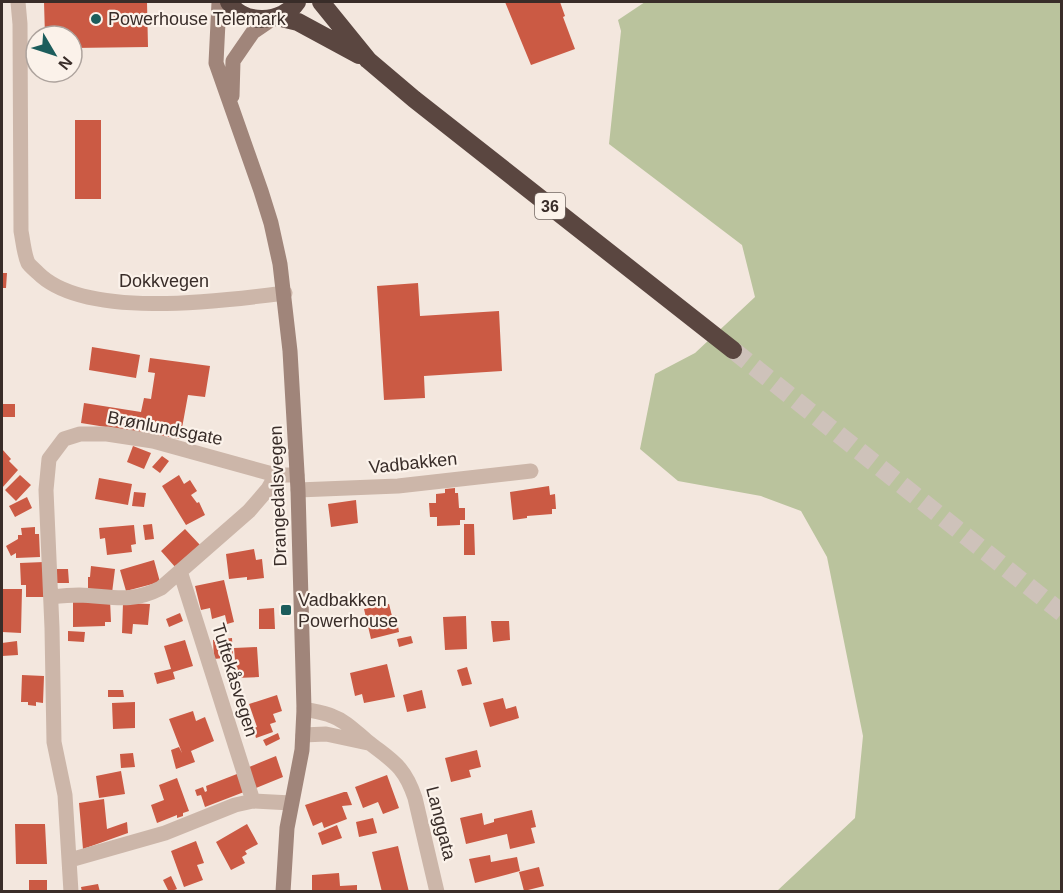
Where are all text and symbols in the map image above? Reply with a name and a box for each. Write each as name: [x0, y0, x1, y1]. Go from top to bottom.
place label: Powerhouse Telemark: [108, 9, 287, 29]
marker: Powerhouse Telemark: [89, 12, 103, 26]
north arrow: [24, 24, 84, 84]
text: N: [55, 53, 76, 73]
road number: 36: [535, 193, 565, 219]
street label: Dokkvegen: [119, 271, 209, 291]
street label: Brønlundsgate: [106, 407, 224, 449]
street label: Drangedalsvegen: [266, 425, 290, 567]
street label: Vadbakken: [368, 448, 458, 478]
place label: Vadbakken Powerhouse: [298, 590, 398, 631]
marker: Vadbakken Powerhouse: [279, 603, 293, 617]
street label: Tuftekåsvegen: [208, 621, 262, 739]
street label: Langgata: [422, 784, 460, 863]

